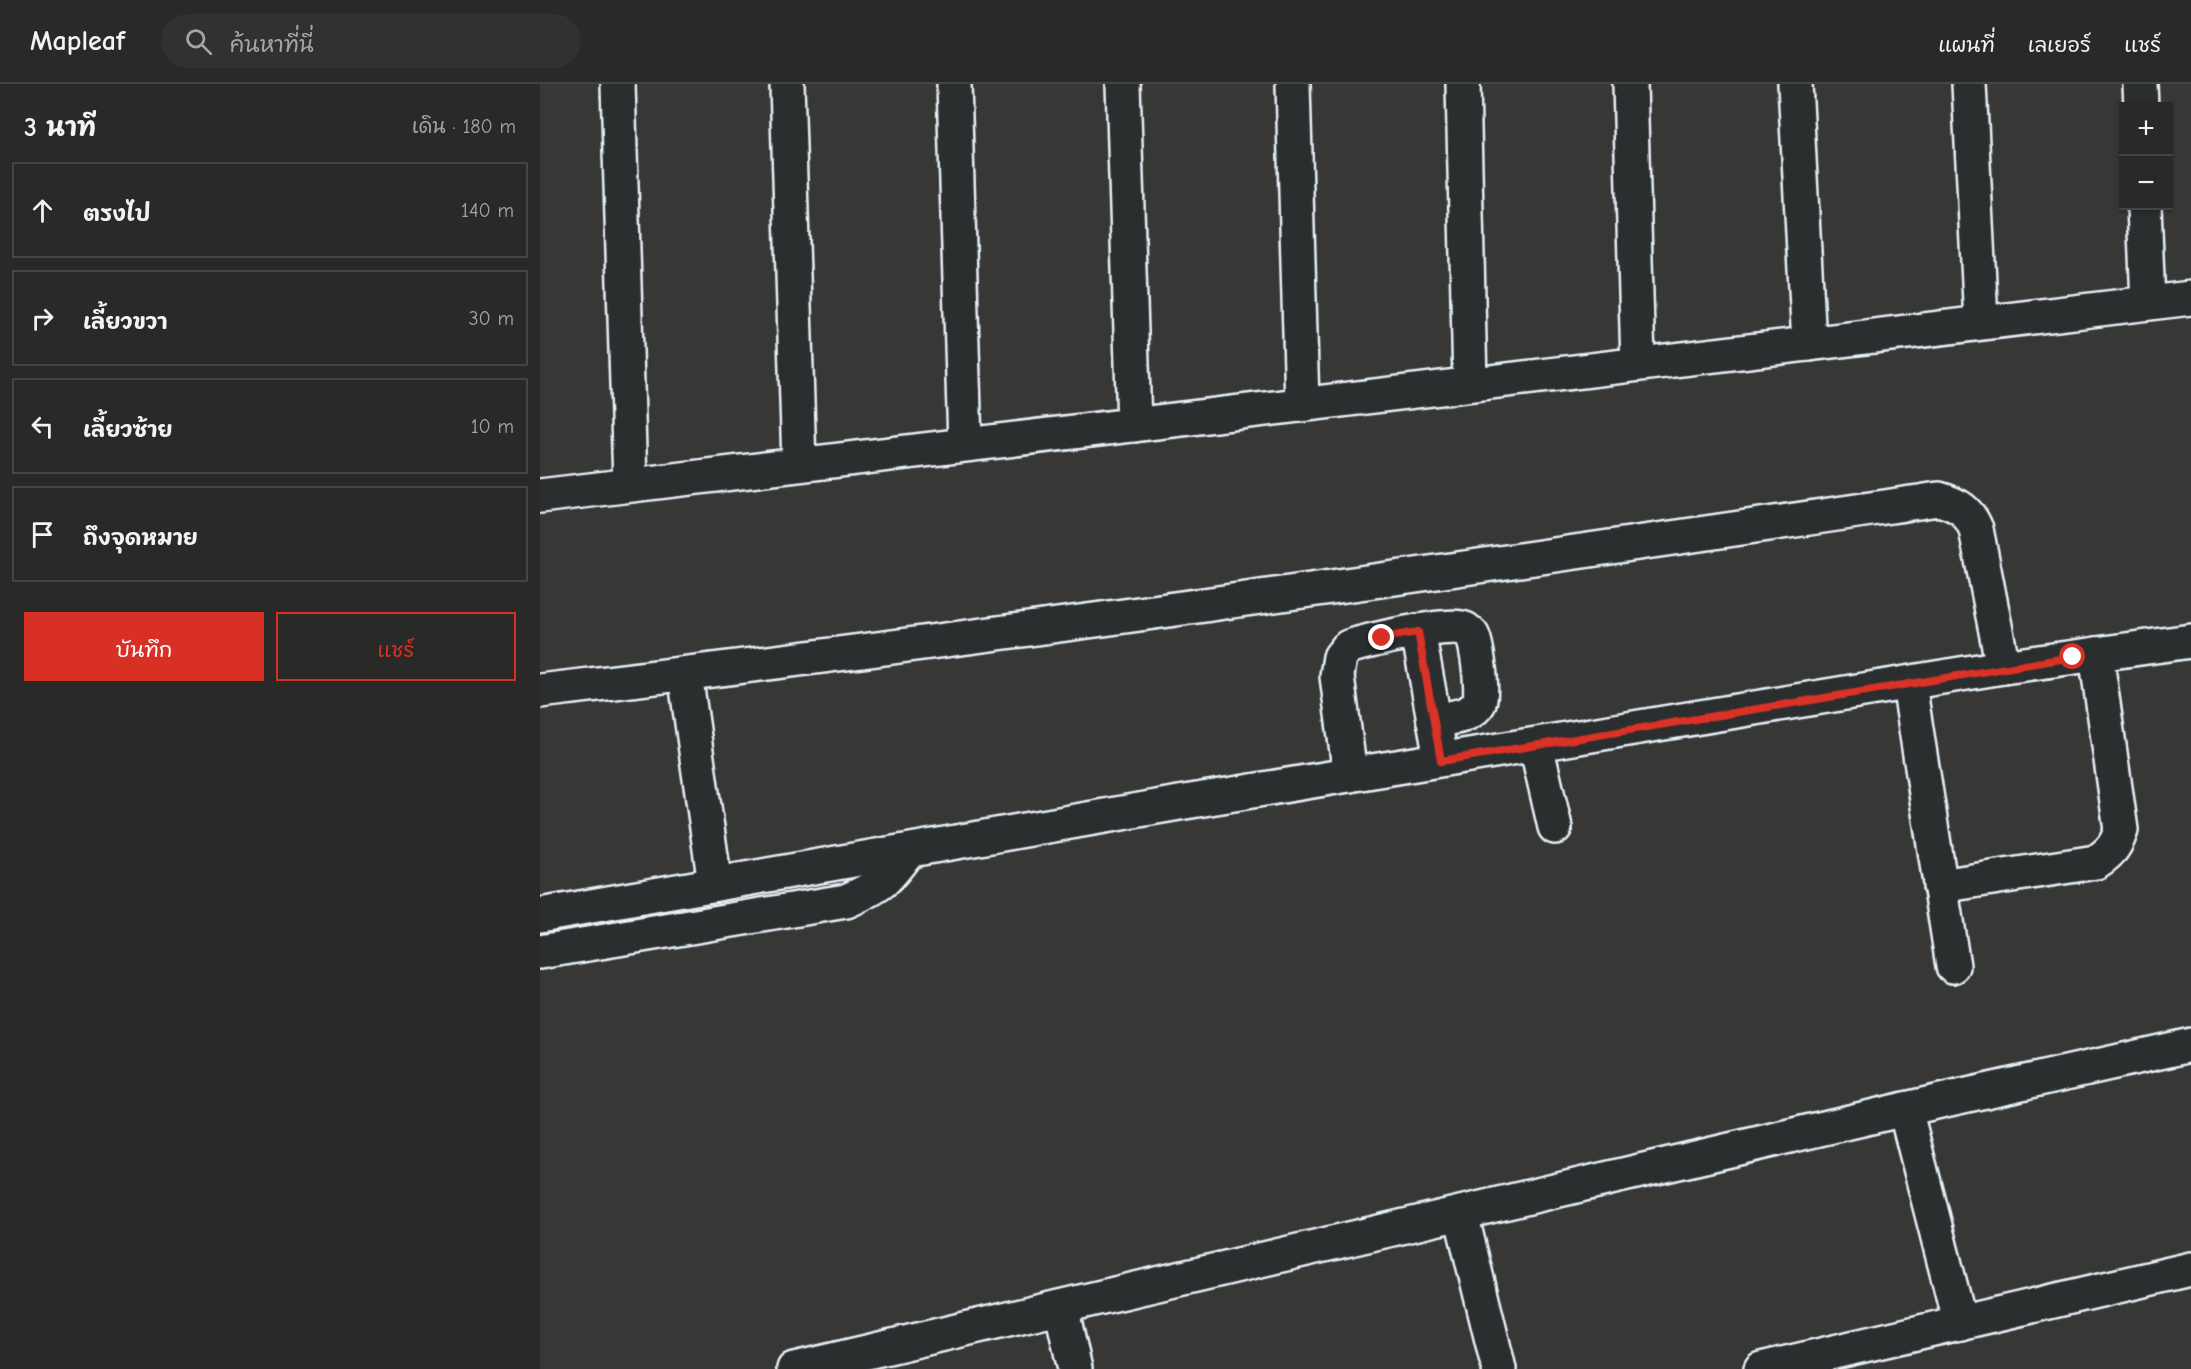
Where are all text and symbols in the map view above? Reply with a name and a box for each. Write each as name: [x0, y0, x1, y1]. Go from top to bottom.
search box: [161, 14, 581, 68]
text: Mapleaf: [30, 25, 125, 57]
icon: search: [182, 25, 215, 58]
text: ค้นหาที่นี่: [230, 32, 314, 58]
text: แผนที่: [1938, 33, 1995, 57]
text: เลเยอร์: [2028, 33, 2091, 57]
text: แชร์: [2124, 33, 2161, 57]
map controls: [2119, 102, 2173, 210]
button: +: [2119, 102, 2173, 156]
text: 3 นาที: [24, 113, 96, 143]
text: เดิน · 180 m: [412, 115, 516, 138]
button: −: [2119, 156, 2173, 210]
icon: ahead: [26, 194, 59, 227]
text: 140 m: [461, 199, 514, 222]
text: ตรงไป: [83, 201, 151, 227]
icon: right: [26, 302, 59, 335]
text: 30 m: [468, 307, 514, 330]
text: เลี้ยวขวา: [83, 309, 167, 335]
icon: left: [26, 410, 59, 443]
text: 10 m: [471, 415, 514, 438]
text: เลี้ยวซ้าย: [83, 417, 173, 443]
icon: arrive: [26, 518, 59, 551]
text: ถึงจุดหมาย: [83, 525, 198, 551]
button: บันทึก: [24, 612, 264, 681]
button: แชร์: [276, 612, 516, 681]
route end: [1368, 624, 1394, 650]
route start: [2059, 643, 2085, 669]

